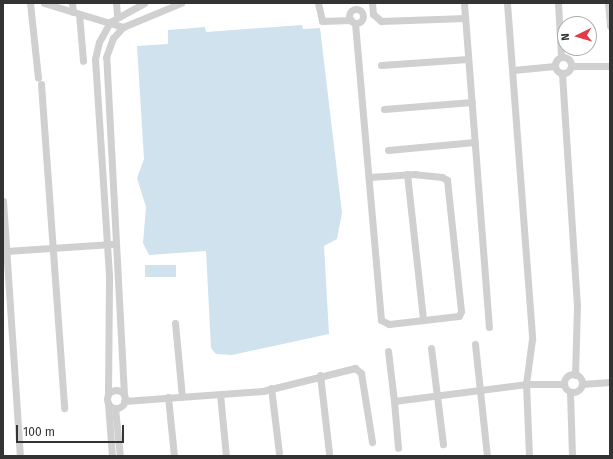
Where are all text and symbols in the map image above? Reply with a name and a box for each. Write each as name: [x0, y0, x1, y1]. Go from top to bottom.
north arrow: [557, 16, 597, 56]
text: N: [559, 33, 572, 41]
scale bar: [18, 417, 126, 443]
text: 100 m: [23, 425, 55, 439]

